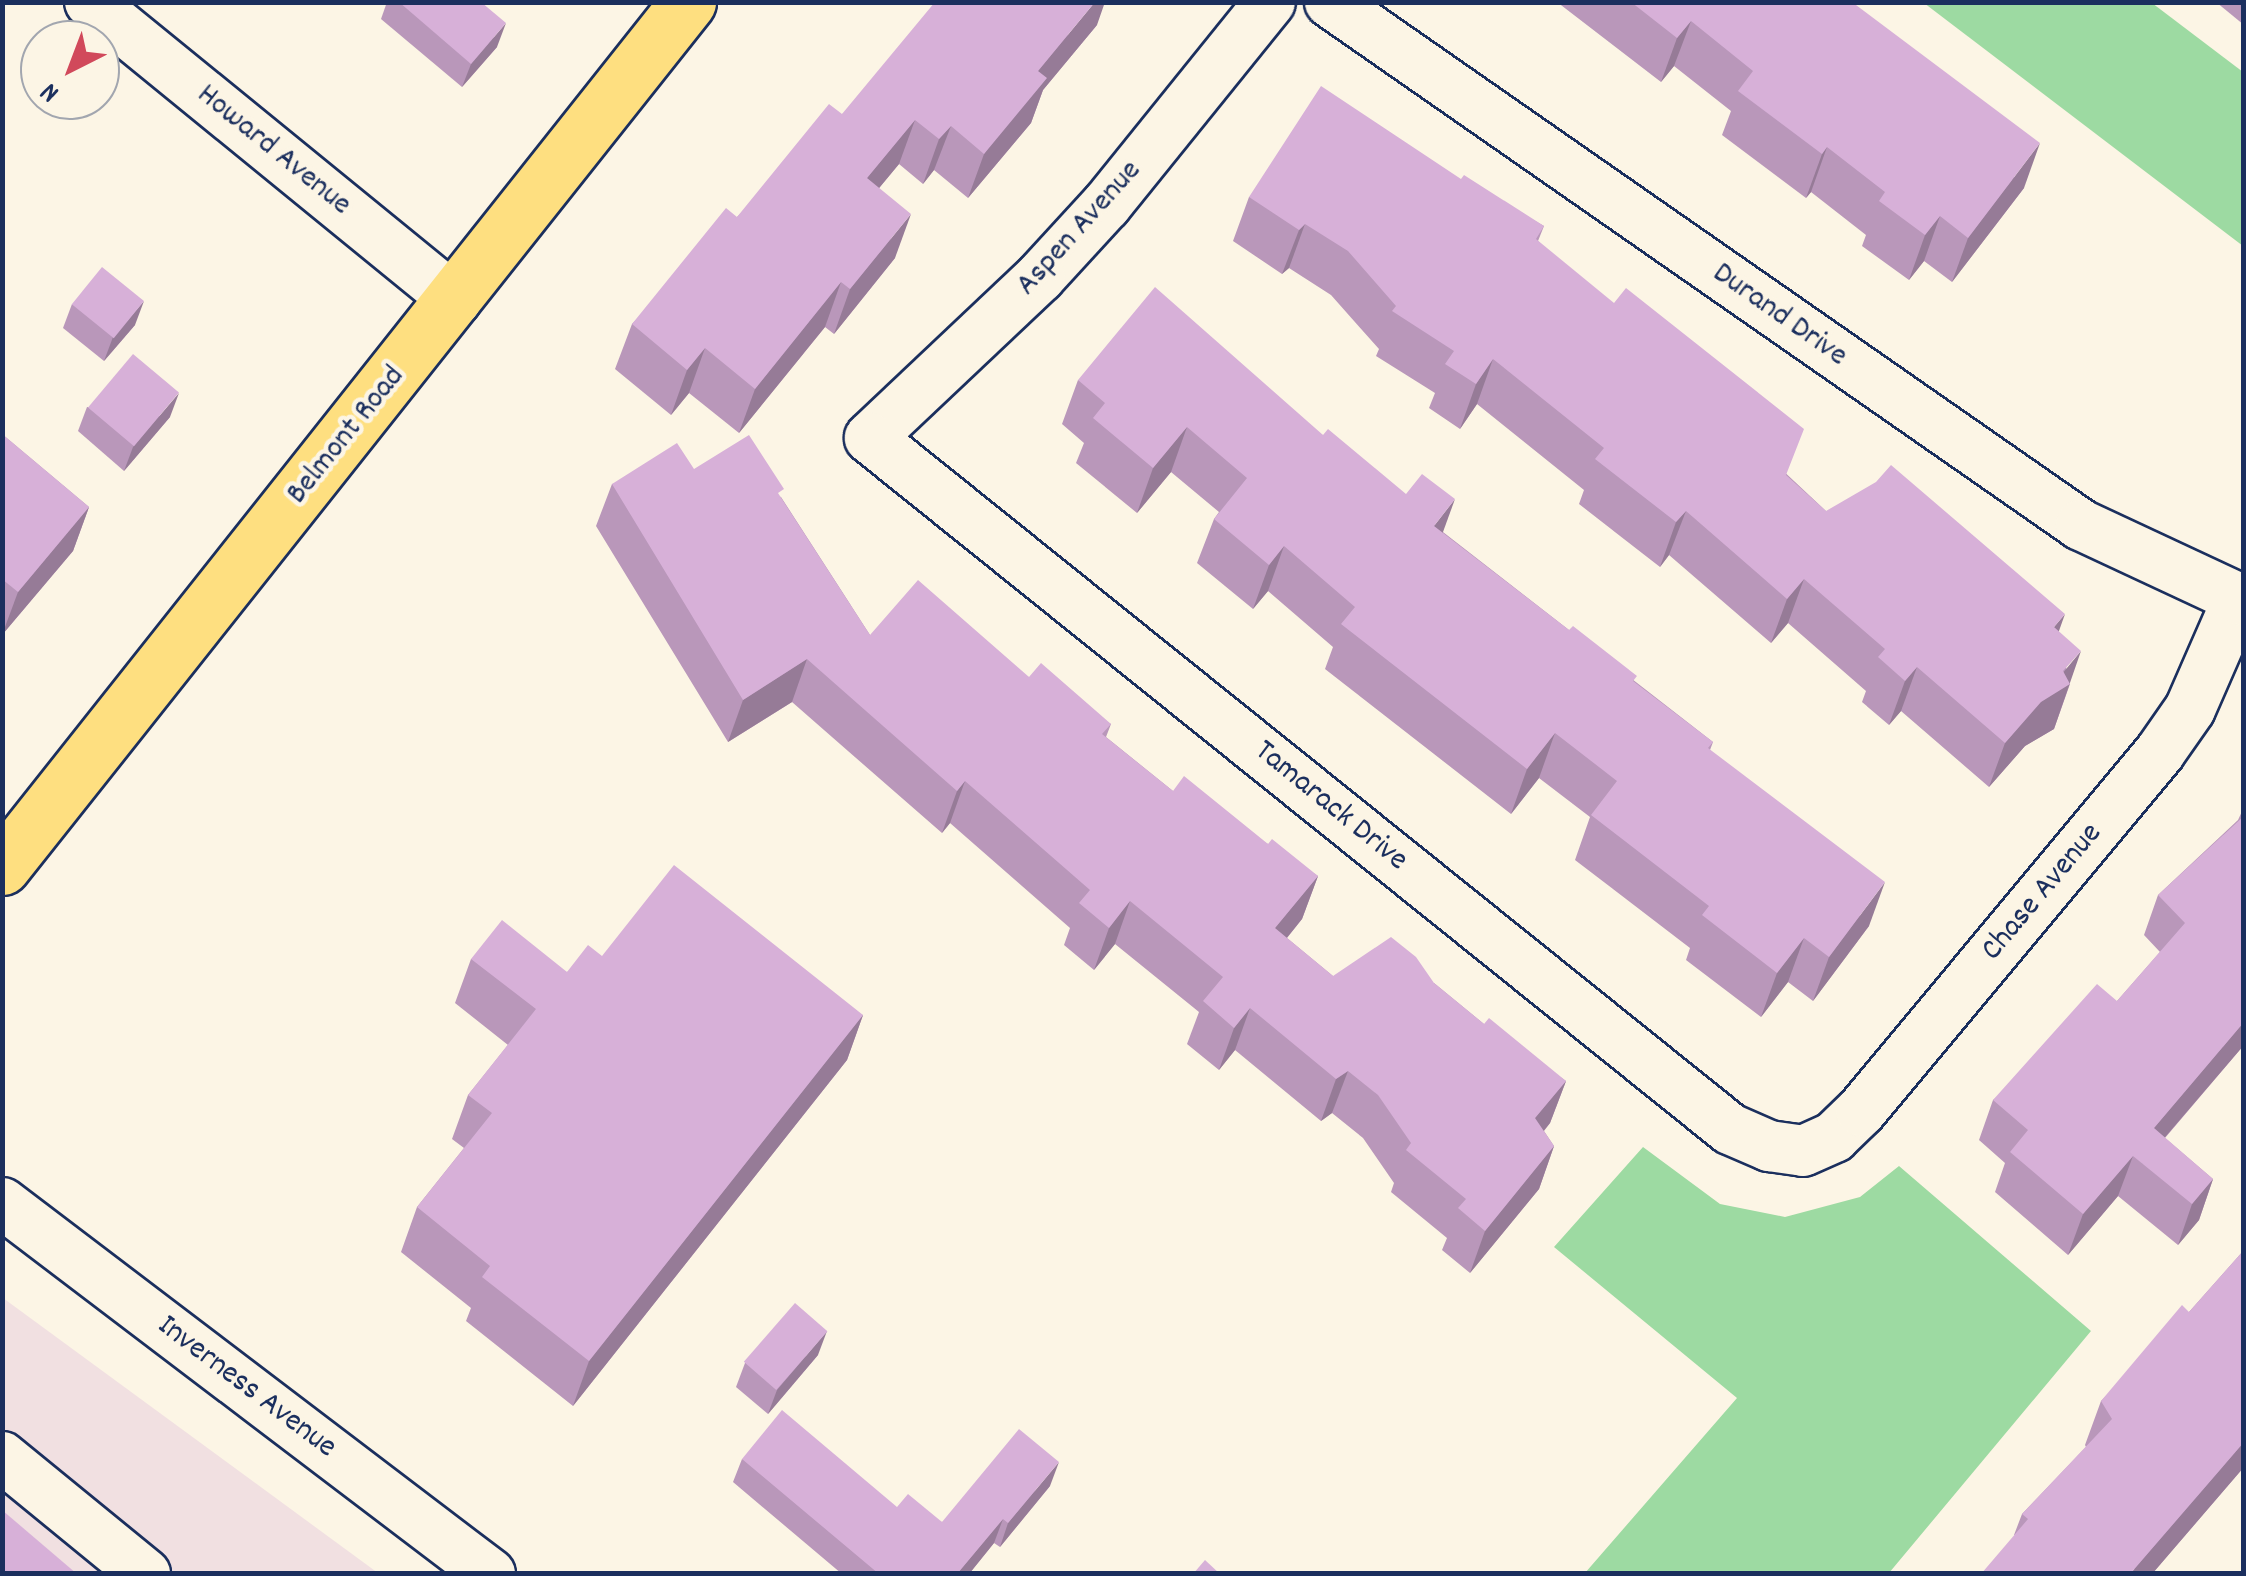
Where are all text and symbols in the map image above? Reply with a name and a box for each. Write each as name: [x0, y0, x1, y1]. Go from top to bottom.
north arrow: [20, 20, 120, 120]
text: N: [33, 71, 70, 110]
street label: Howard Avenue: [188, 77, 358, 225]
street label: Aspen Avenue: [1009, 153, 1151, 305]
street label: Durand Drive: [1704, 256, 1854, 376]
street label: Belmont Road: [280, 359, 414, 513]
street label: Tamarack Drive: [1245, 733, 1415, 881]
street label: Chase Avenue: [1974, 816, 2112, 970]
street label: Inverness Avenue: [149, 1308, 343, 1468]

